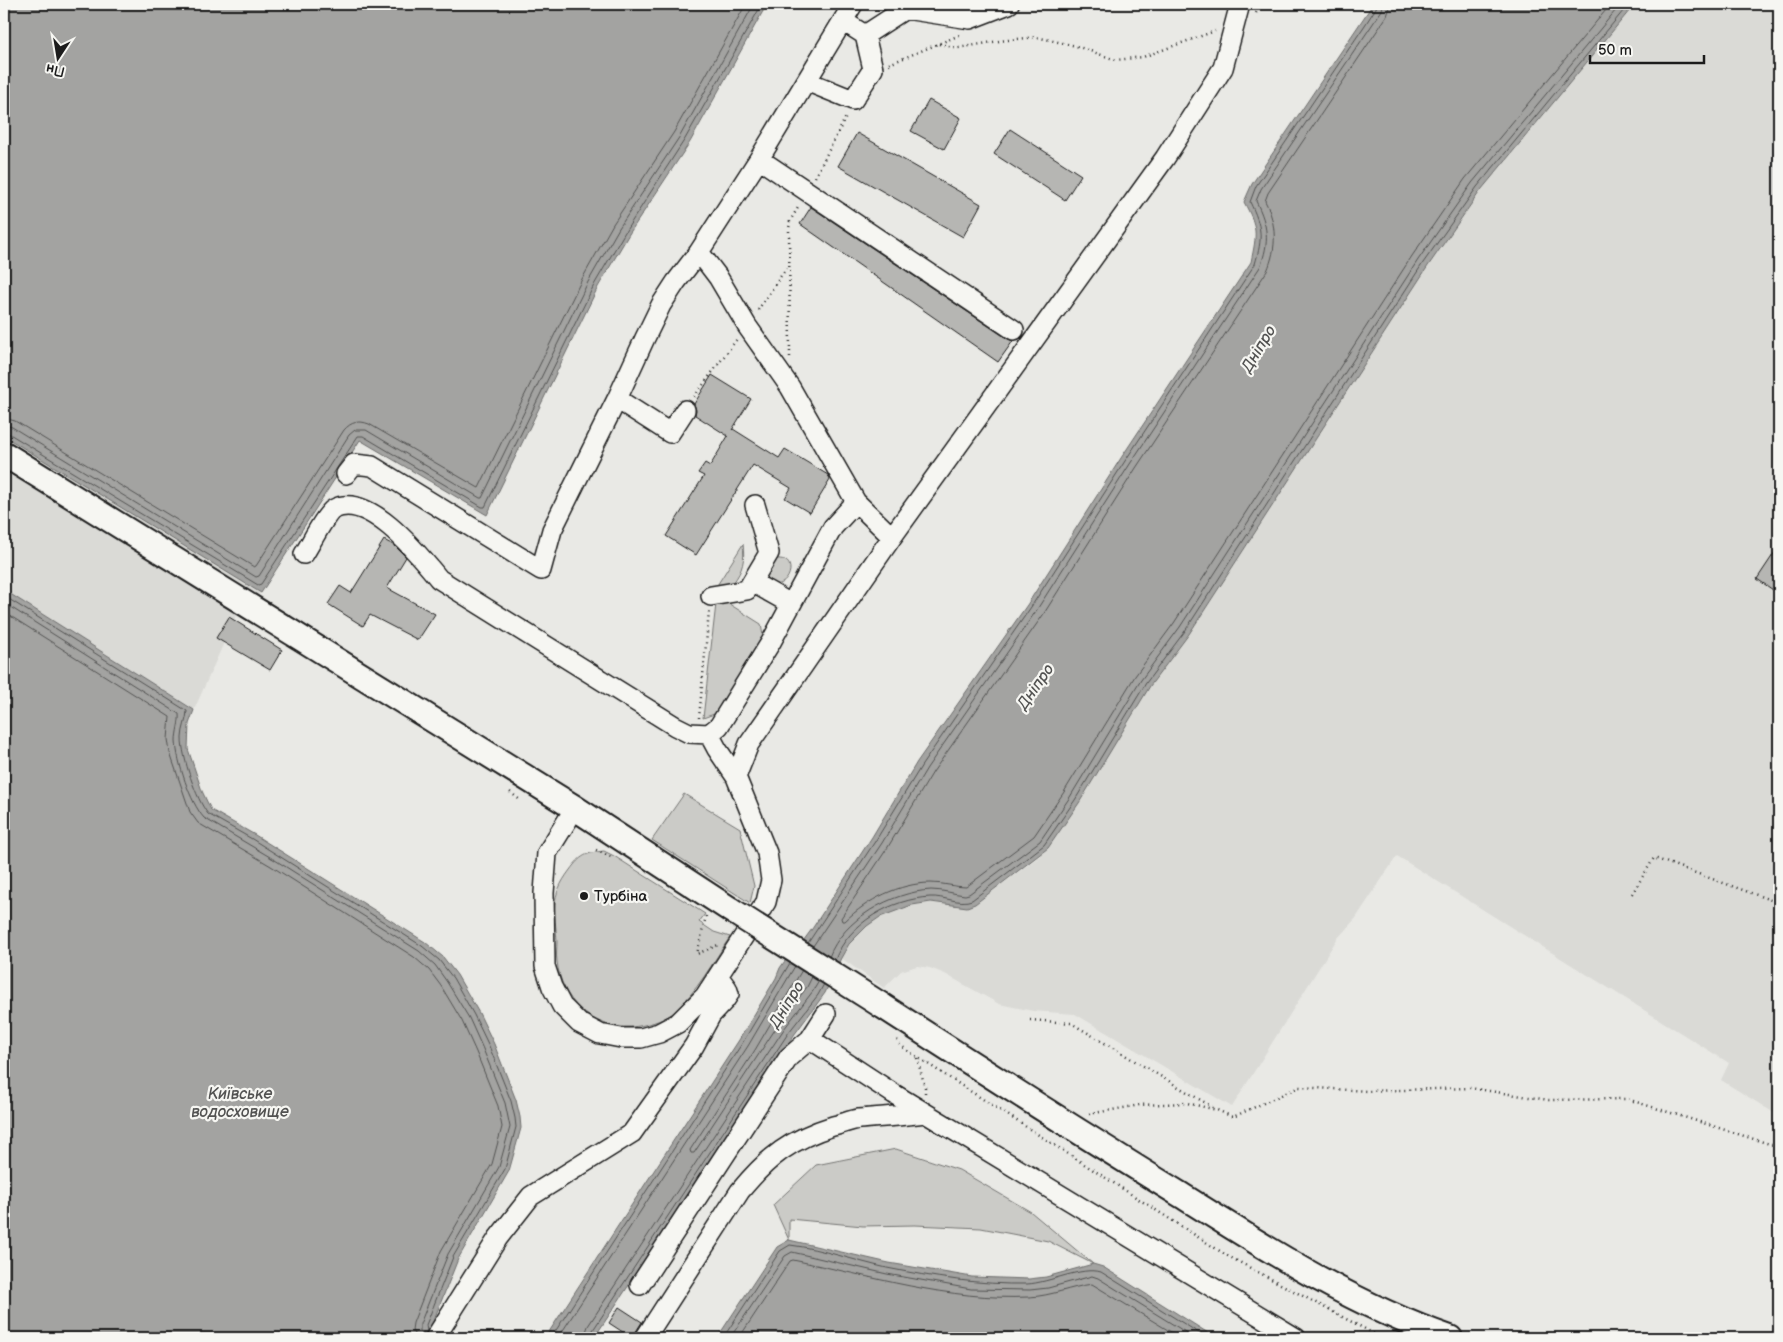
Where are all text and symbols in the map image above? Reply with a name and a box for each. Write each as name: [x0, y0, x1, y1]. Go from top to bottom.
north arrow: [32, 32, 82, 82]
scale bar: [1590, 32, 1704, 64]
text: 50 m: [1598, 41, 1632, 60]
text: Пн: [45, 60, 66, 80]
water label: Дніпро: [1237, 322, 1281, 377]
water label: Дніпро: [1013, 660, 1059, 714]
place label: Турбіна: [594, 887, 647, 906]
marker: Турбіна: [578, 890, 590, 902]
water label: Дніпро: [765, 978, 809, 1032]
water label: Київське водосховище: [191, 1085, 289, 1122]

